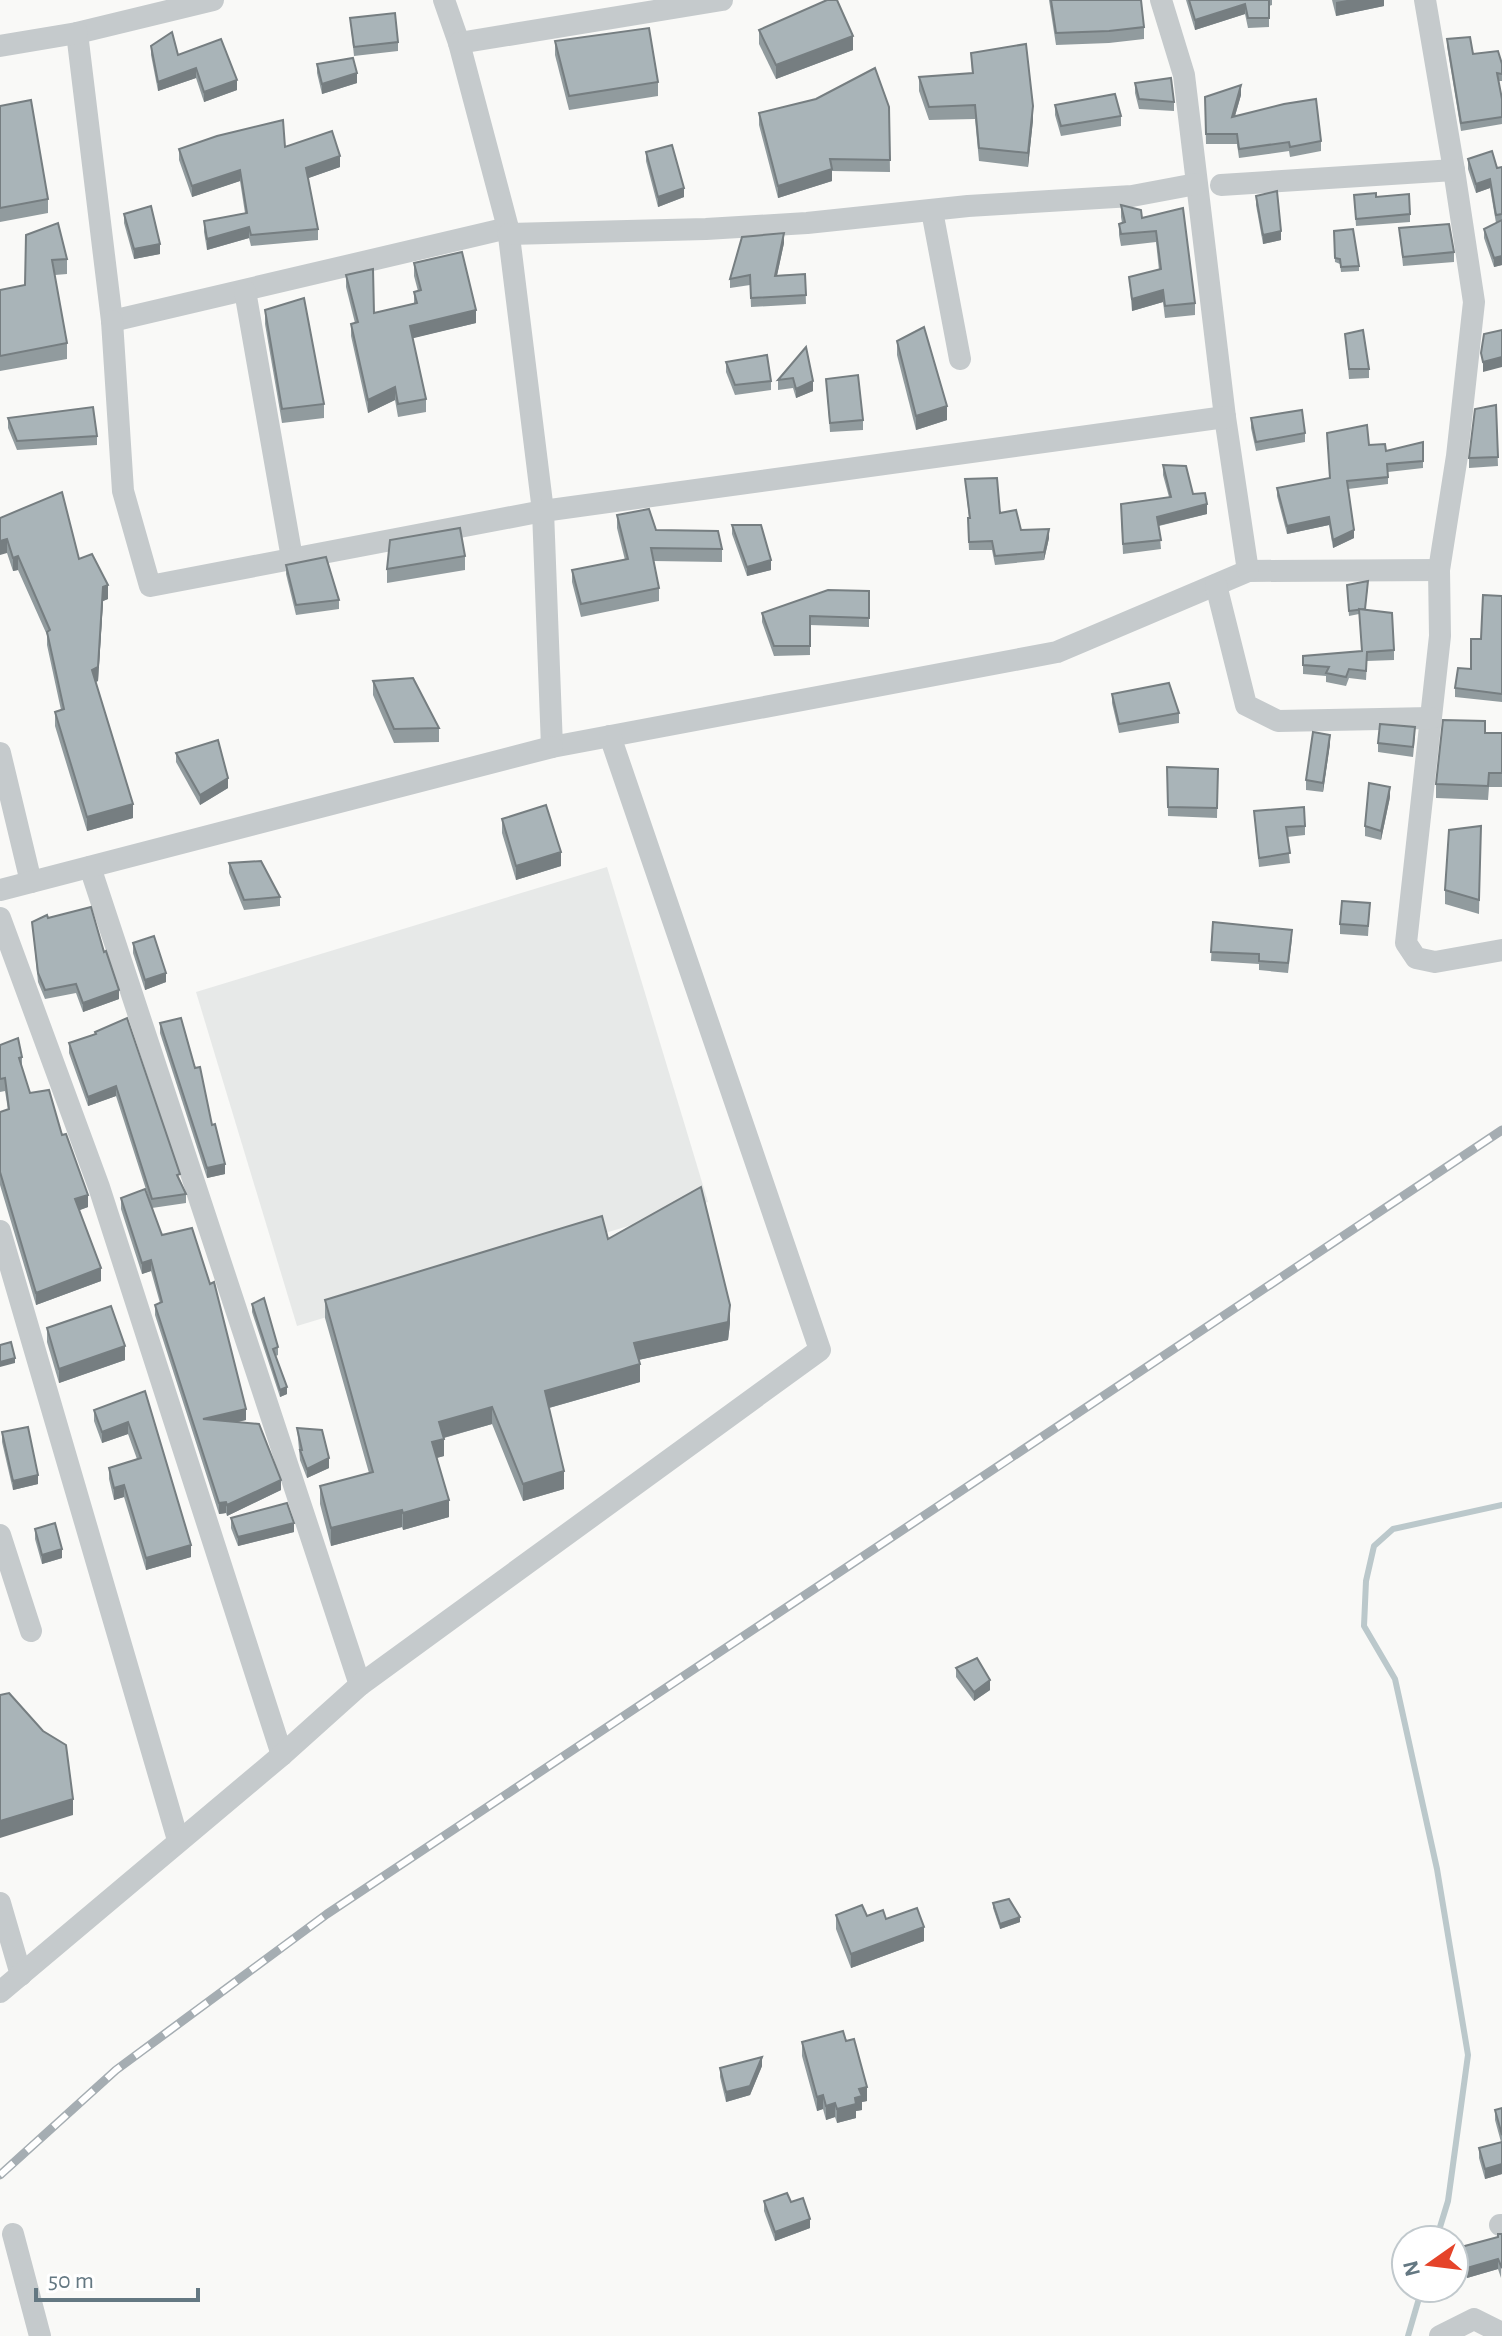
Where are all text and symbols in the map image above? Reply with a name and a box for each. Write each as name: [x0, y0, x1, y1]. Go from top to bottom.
north arrow: [1390, 2224, 1470, 2304]
scale bar: [36, 2252, 198, 2302]
text: N: [1399, 2259, 1424, 2279]
text: 50 m: [48, 2269, 94, 2293]

